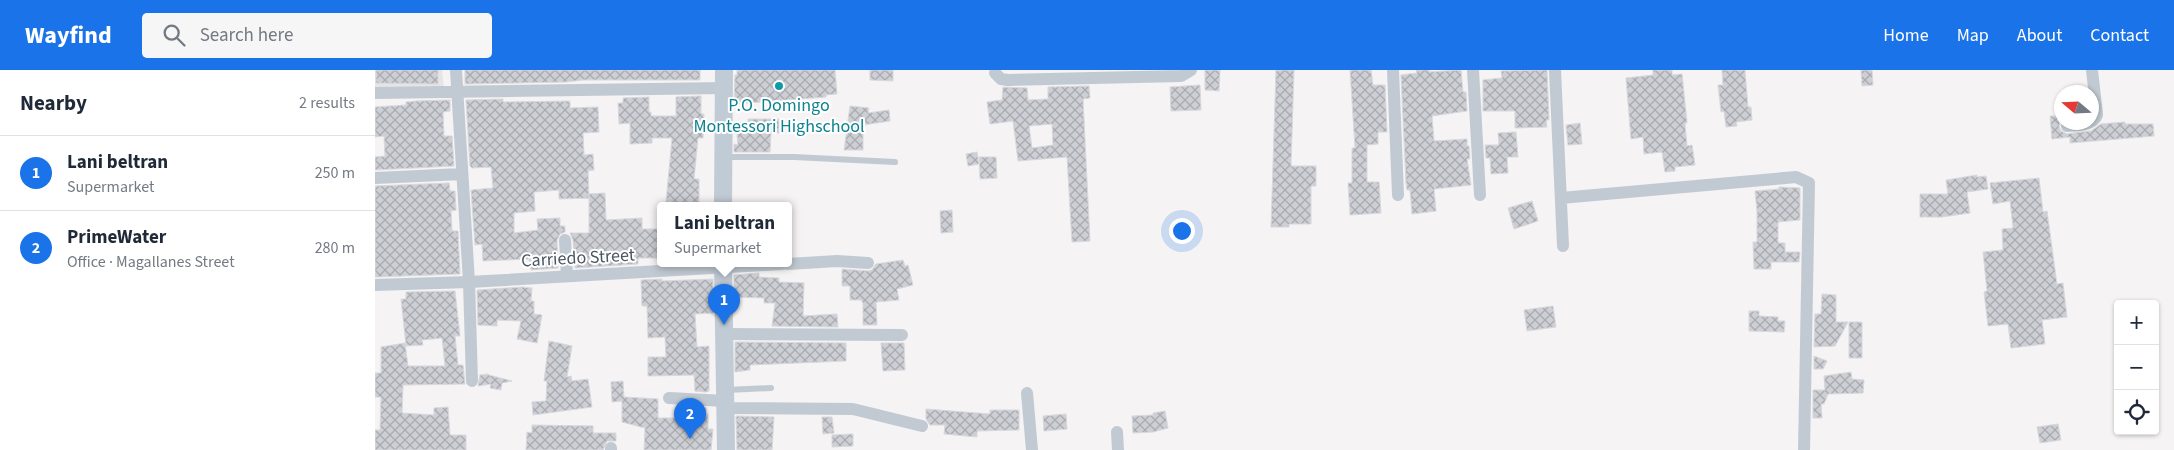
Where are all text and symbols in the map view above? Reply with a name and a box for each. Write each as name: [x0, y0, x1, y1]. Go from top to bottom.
search box: [142, 13, 492, 58]
text: Wayfind: [25, 18, 112, 53]
icon: search: [160, 21, 188, 49]
text: Search here: [200, 22, 293, 49]
text: Home: [1883, 23, 1929, 48]
text: Map: [1957, 23, 1989, 48]
text: About: [2017, 23, 2062, 48]
text: Contact: [2090, 23, 2149, 48]
marker: P.O. Domingo Montessori Highschool: [773, 80, 785, 92]
north arrow: [2054, 85, 2099, 130]
text: Nearby: [20, 88, 87, 118]
text: 2 results: [299, 92, 355, 114]
place label: P.O. Domingo Montessori Highschool: [693, 93, 865, 139]
text: Lani beltran: [67, 149, 168, 176]
text: 1: [32, 162, 40, 184]
text: 250 m: [315, 162, 355, 184]
text: Supermarket: [67, 176, 154, 198]
popup: [657, 202, 792, 267]
text: Lani beltran: [674, 210, 775, 237]
your location: [1169, 218, 1195, 244]
text: PrimeWater: [67, 224, 166, 251]
text: 2: [32, 237, 40, 259]
text: 280 m: [315, 237, 355, 259]
text: Supermarket: [674, 237, 761, 259]
street label: Carriedo Street: [521, 243, 635, 273]
text: Office · Magallanes Street: [67, 251, 235, 273]
pin: 1: [708, 284, 740, 325]
map controls: [2114, 300, 2159, 435]
button: +: [2114, 300, 2159, 345]
button: −: [2114, 345, 2159, 390]
button: locate: [2114, 390, 2159, 435]
pin: 2: [674, 398, 706, 439]

